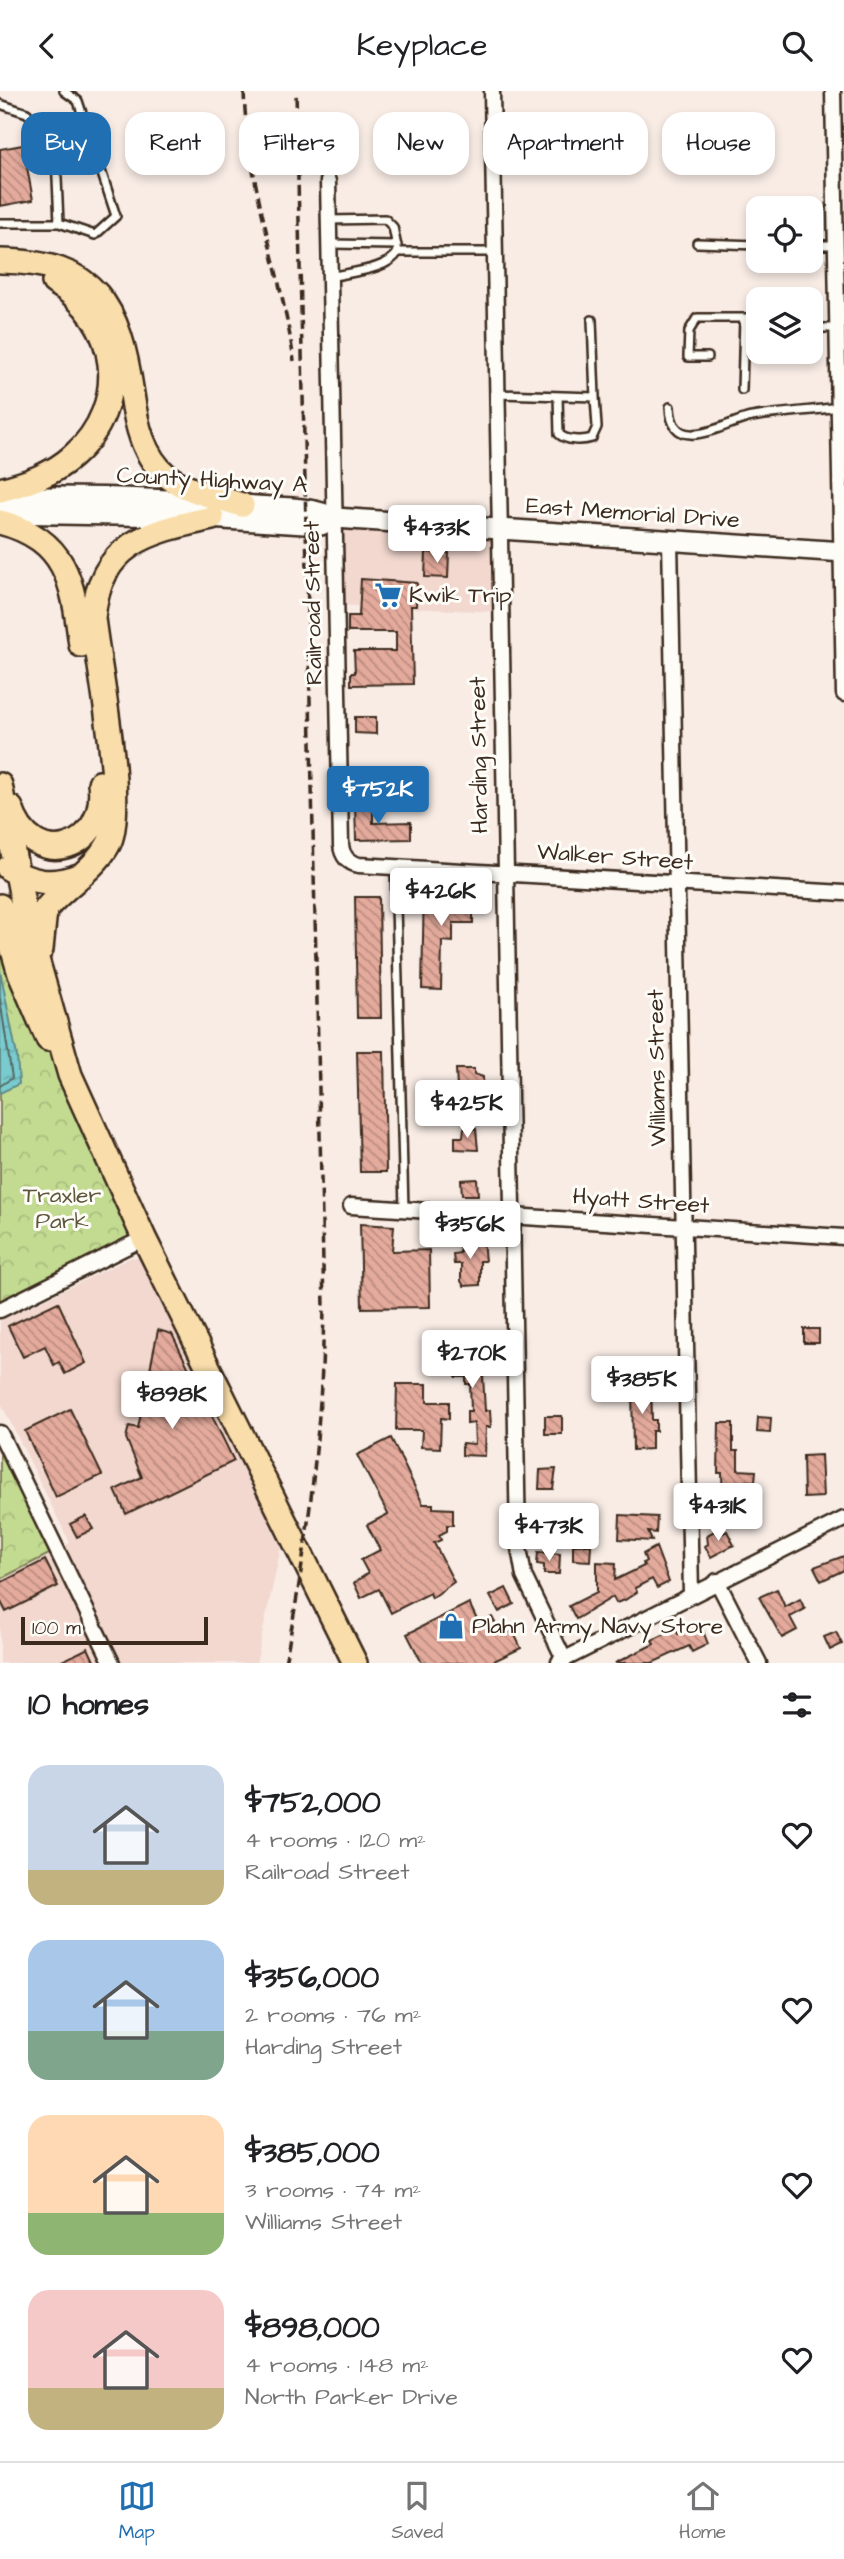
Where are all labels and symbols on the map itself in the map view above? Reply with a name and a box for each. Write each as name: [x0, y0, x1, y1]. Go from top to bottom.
street label: County Highway A: [116, 459, 308, 502]
street label: East Memorial Drive: [525, 490, 741, 536]
pin: $433K: [388, 505, 486, 565]
street label: Railroad Street: [296, 520, 330, 686]
place label: Kwik Trip: [409, 579, 512, 611]
supermarket icon: Kwik Trip: [373, 580, 403, 610]
street label: Harding Street: [462, 675, 497, 834]
pin: $752K: [329, 767, 427, 826]
street label: Walker Street: [536, 836, 695, 878]
pin: $426K: [392, 869, 490, 928]
street label: Williams Street: [640, 988, 674, 1147]
pin: $425K: [418, 1081, 516, 1140]
park label: Traxler Park: [23, 1179, 101, 1237]
street label: Hyatt Street: [571, 1180, 711, 1223]
pin: $356K: [421, 1201, 519, 1261]
pin: $270K: [423, 1331, 521, 1390]
pin: $385K: [593, 1357, 691, 1416]
pin: $898K: [123, 1371, 221, 1431]
pin: $431K: [669, 1483, 767, 1543]
pin: $473K: [500, 1503, 598, 1563]
place label: Plahn Army Navy Store: [472, 1610, 723, 1643]
shop icon: Plahn Army Navy Store: [436, 1611, 466, 1641]
scale bar: [21, 1614, 208, 1646]

